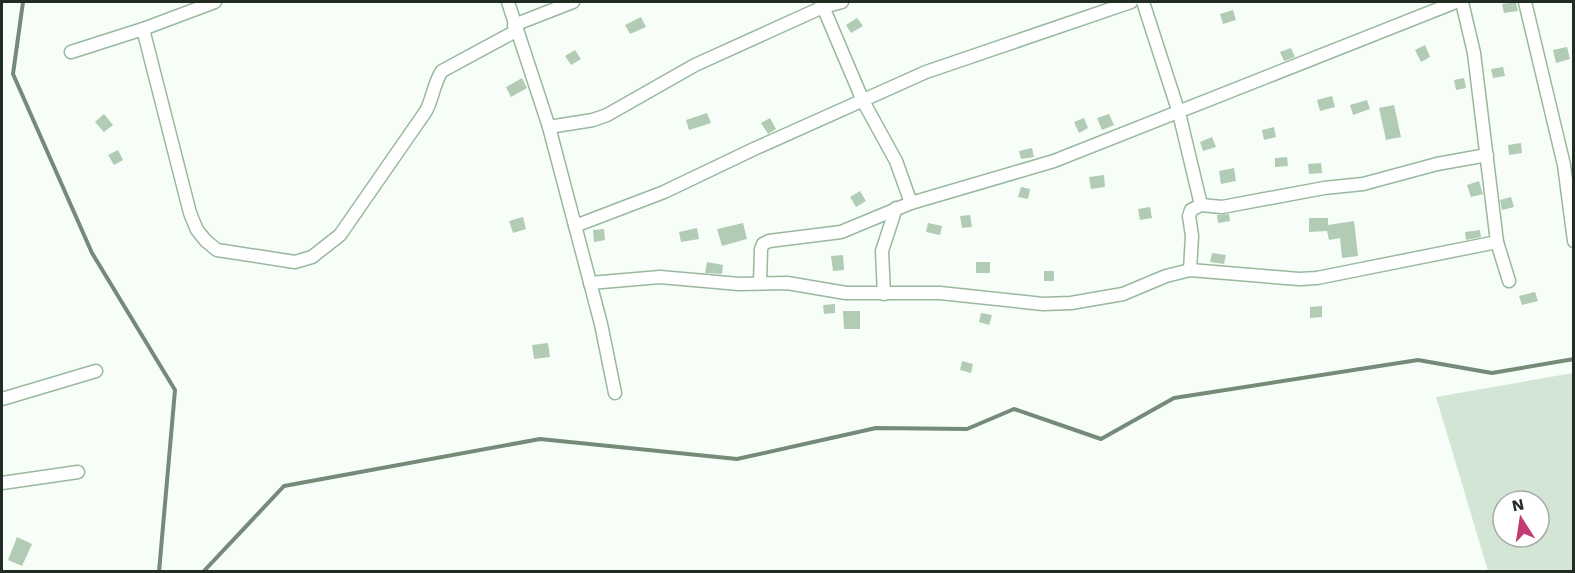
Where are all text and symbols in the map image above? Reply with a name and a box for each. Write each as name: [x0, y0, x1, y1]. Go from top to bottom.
north arrow: [1491, 489, 1551, 549]
text: N: [1510, 494, 1526, 515]

